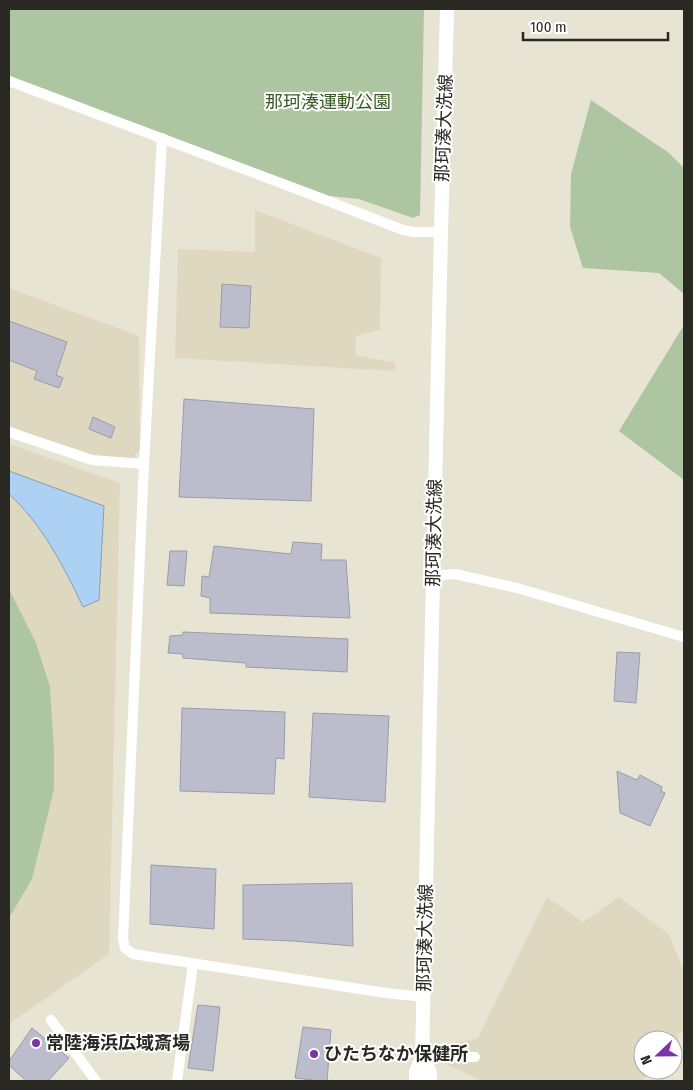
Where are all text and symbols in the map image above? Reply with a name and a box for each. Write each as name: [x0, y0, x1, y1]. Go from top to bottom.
scale bar: [523, 10, 668, 42]
text: 100 m: [530, 18, 567, 36]
street label: 那珂湊大洗線: [431, 74, 457, 182]
park label: 那珂湊運動公園: [265, 91, 391, 113]
street label: 那珂湊大洗線: [422, 479, 446, 587]
street label: 那珂湊大洗線: [413, 884, 437, 992]
north arrow: [633, 1030, 683, 1080]
place label: 常陸海浜広域斎場: [46, 1032, 190, 1054]
marker: 常陸海浜広域斎場: [30, 1037, 42, 1049]
place label: ひたちなか保健所: [324, 1043, 468, 1065]
marker: ひたちなか保健所: [308, 1048, 320, 1060]
text: N: [637, 1053, 656, 1067]

